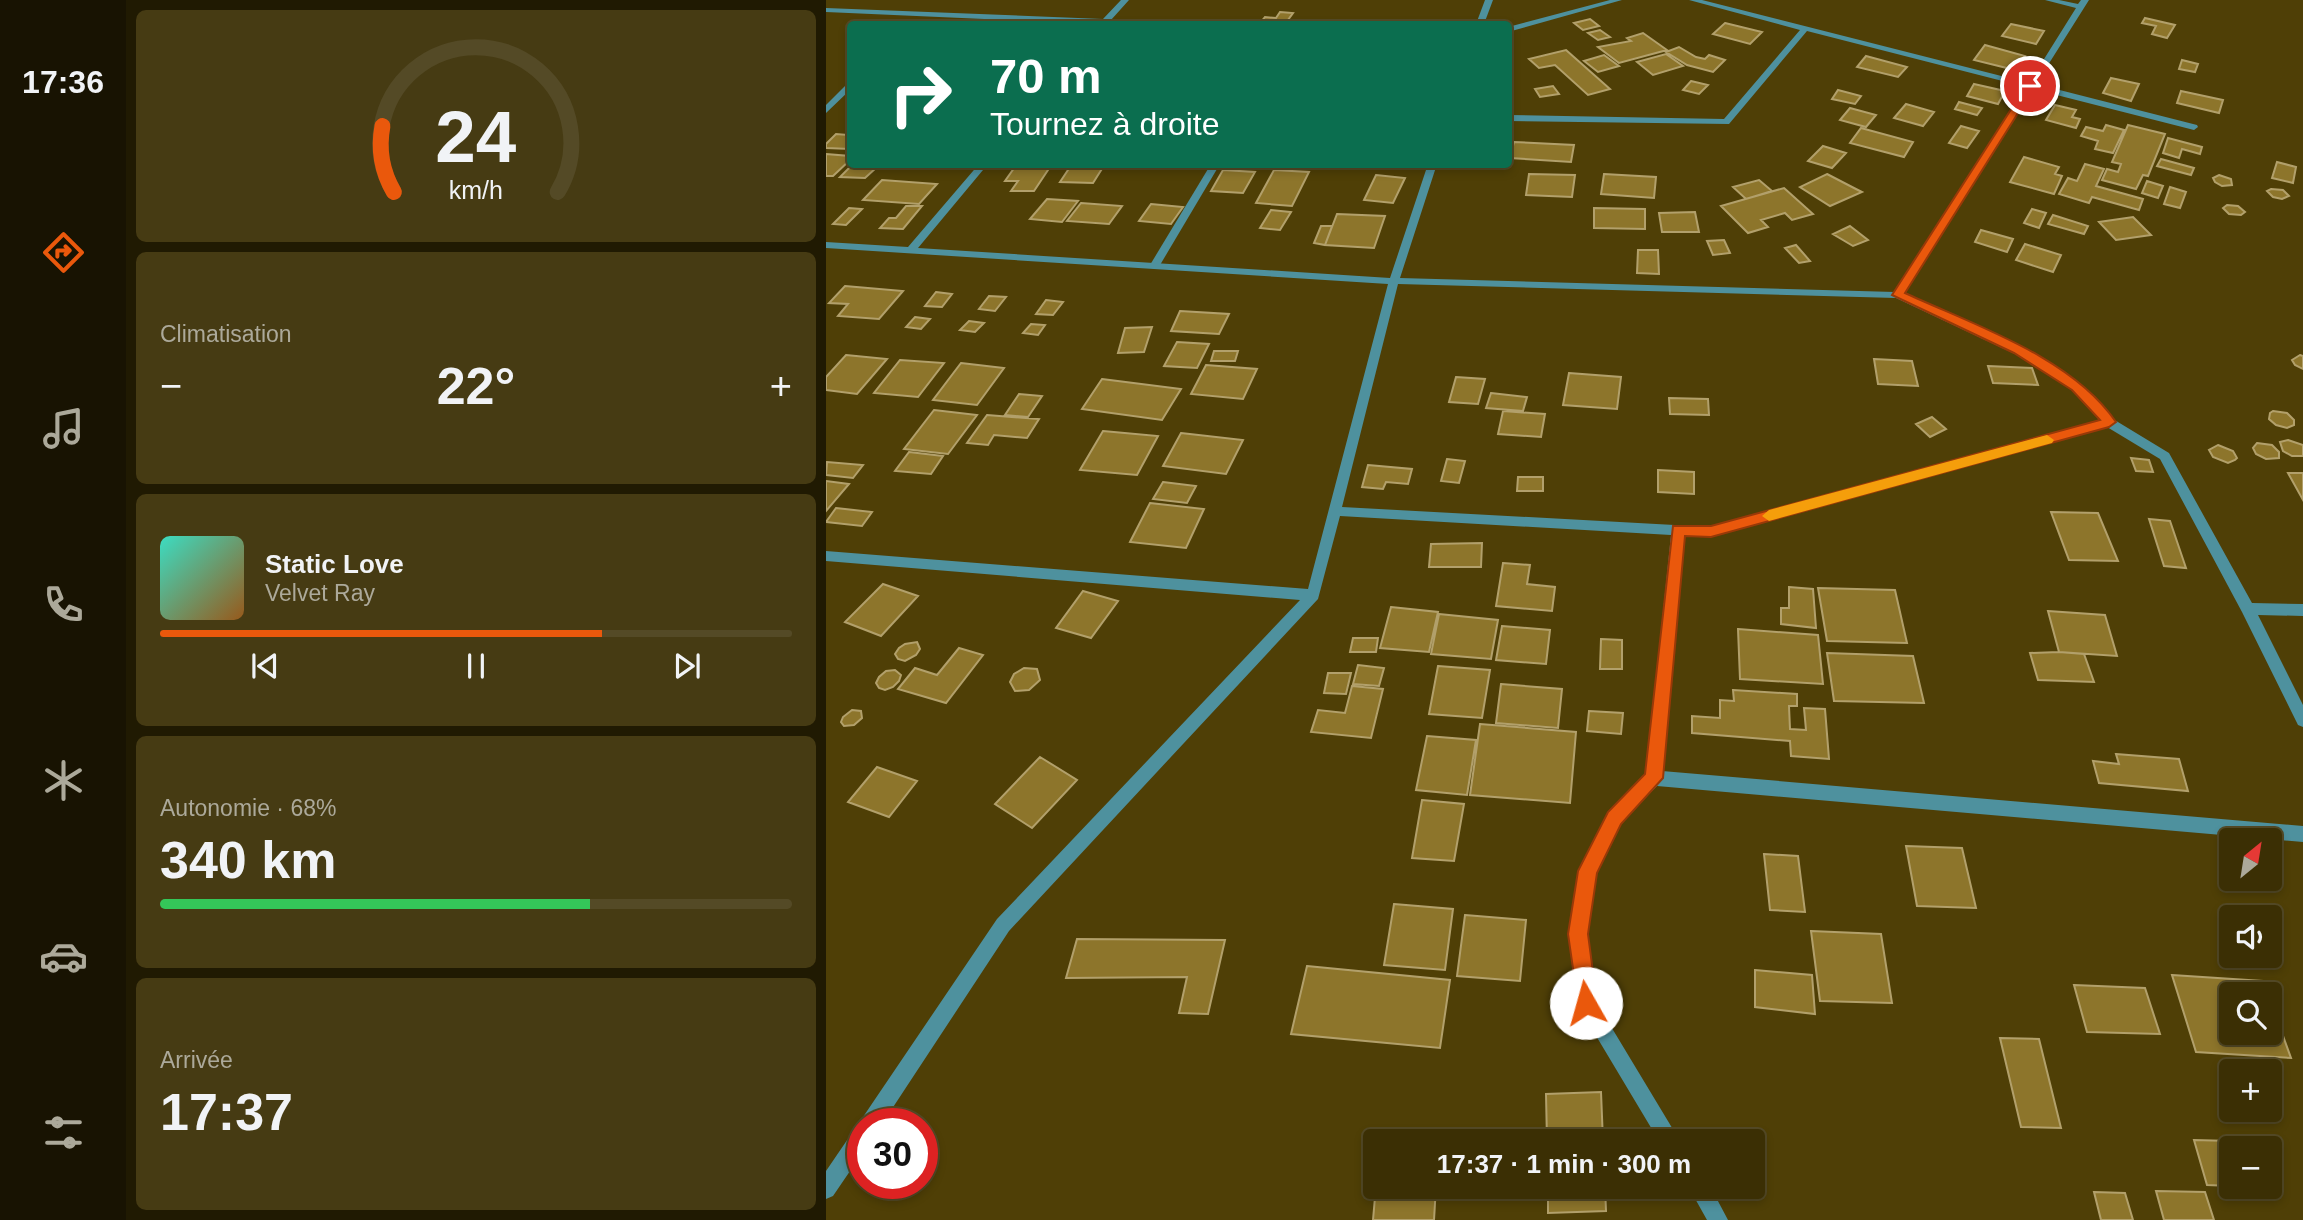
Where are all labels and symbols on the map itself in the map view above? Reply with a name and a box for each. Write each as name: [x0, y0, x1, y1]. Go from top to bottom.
pin: [2000, 56, 2060, 116]
north arrow: [2219, 828, 2282, 891]
position arrow: [1549, 966, 1623, 1040]
speed limit sign: 30: [847, 1108, 938, 1199]

